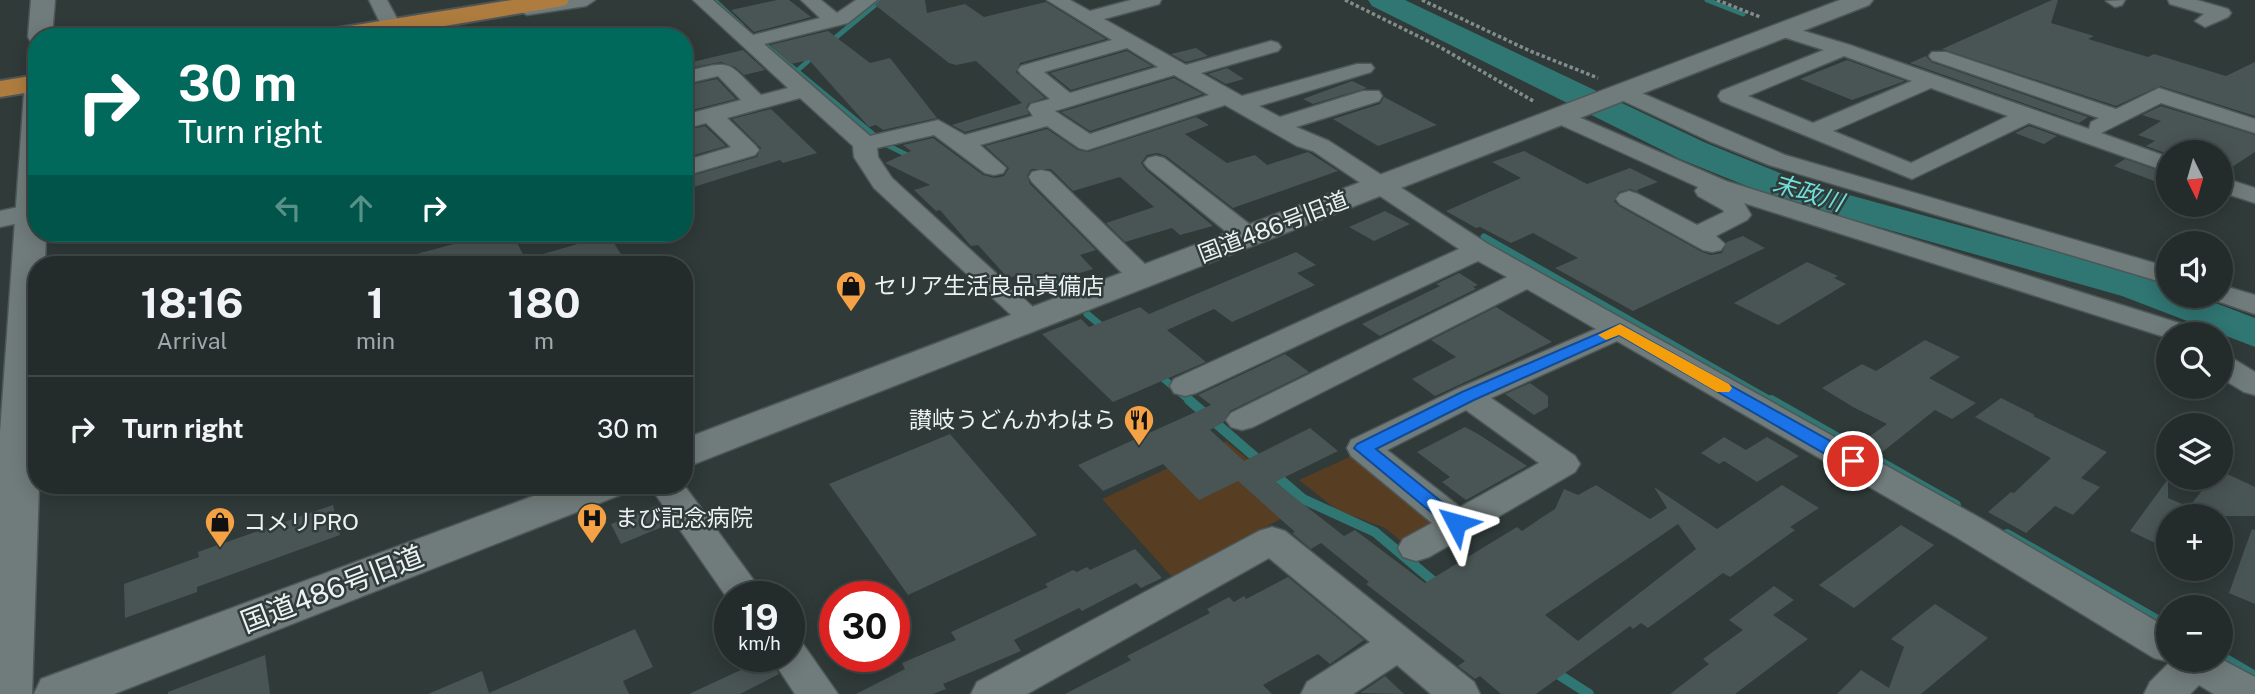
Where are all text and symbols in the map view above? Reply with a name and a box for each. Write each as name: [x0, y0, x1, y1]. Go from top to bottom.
text: 30 m: [178, 54, 297, 112]
icon: right: [63, 56, 154, 147]
text: Turn right: [178, 113, 323, 150]
north arrow: [2156, 140, 2233, 217]
map controls: [2156, 140, 2233, 672]
water label: 末政川: [1770, 168, 1850, 217]
street label: 国道486号旧道: [1194, 186, 1352, 268]
icon: left: [269, 189, 307, 227]
icon: ahead: [342, 189, 380, 227]
icon: right: [415, 189, 453, 227]
button: sound: [2156, 231, 2233, 308]
shop icon: セリア生活良品真備店: [834, 269, 868, 313]
place label: セリア生活良品真備店: [874, 272, 1104, 299]
text: 18:16: [140, 278, 244, 327]
text: 1: [367, 278, 385, 327]
text: 180: [507, 278, 581, 327]
button: search: [2156, 322, 2233, 399]
text: Arrival: [156, 327, 228, 354]
text: min: [356, 327, 395, 354]
text: m: [534, 327, 554, 354]
restaurant icon: 讃岐うどんかわはら: [1122, 403, 1156, 447]
place label: 讃岐うどんかわはら: [909, 406, 1116, 433]
icon: right: [63, 410, 101, 448]
text: Turn right: [122, 413, 244, 444]
text: 30 m: [597, 413, 658, 444]
button: layers: [2156, 413, 2233, 490]
pin: [1823, 431, 1883, 491]
icon: arrive: [1834, 442, 1872, 480]
position arrow: [1419, 486, 1493, 560]
hospital icon: まび記念病院: [575, 501, 609, 545]
place label: まび記念病院: [615, 504, 753, 531]
button: +: [2156, 504, 2233, 581]
shop icon: コメリPRO: [203, 505, 237, 549]
place label: コメリPRO: [243, 508, 359, 535]
street label: 国道486号旧道: [236, 539, 428, 639]
speed limit sign: 30: [819, 581, 910, 672]
button: −: [2156, 595, 2233, 672]
text: 19: [740, 597, 779, 638]
text: km/h: [738, 633, 781, 654]

